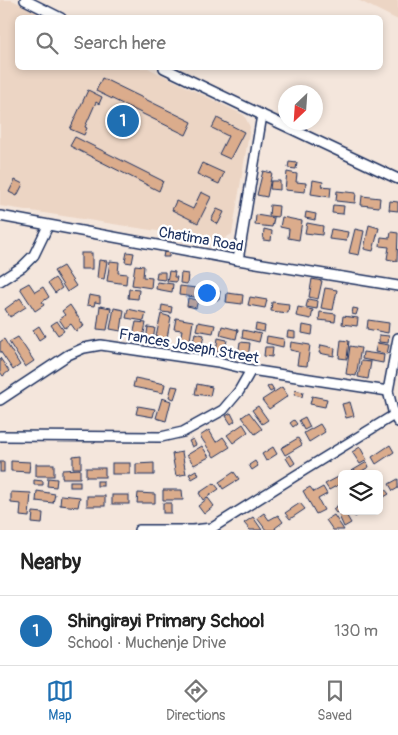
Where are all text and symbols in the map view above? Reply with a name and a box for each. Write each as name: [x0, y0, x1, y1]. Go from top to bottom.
search box: [15, 15, 383, 70]
icon: search: [33, 29, 61, 57]
text: Search here: [73, 31, 166, 55]
north arrow: [278, 85, 323, 130]
pin: 1: [107, 102, 139, 140]
street label: Chatima Road: [157, 223, 245, 256]
your location: [194, 280, 220, 306]
street label: Frances Joseph Street: [117, 325, 261, 368]
map controls: [338, 470, 383, 515]
button: layers: [338, 470, 383, 515]
text: Nearby: [20, 549, 81, 576]
text: Shingirayi Primary School: [67, 609, 264, 633]
text: 1: [33, 621, 39, 641]
text: 130 m: [334, 621, 378, 641]
text: School · Muchenje Drive: [67, 633, 226, 653]
tab: Map: [46, 677, 74, 724]
tab: Directions: [166, 677, 225, 724]
tab: Saved: [317, 677, 352, 724]

